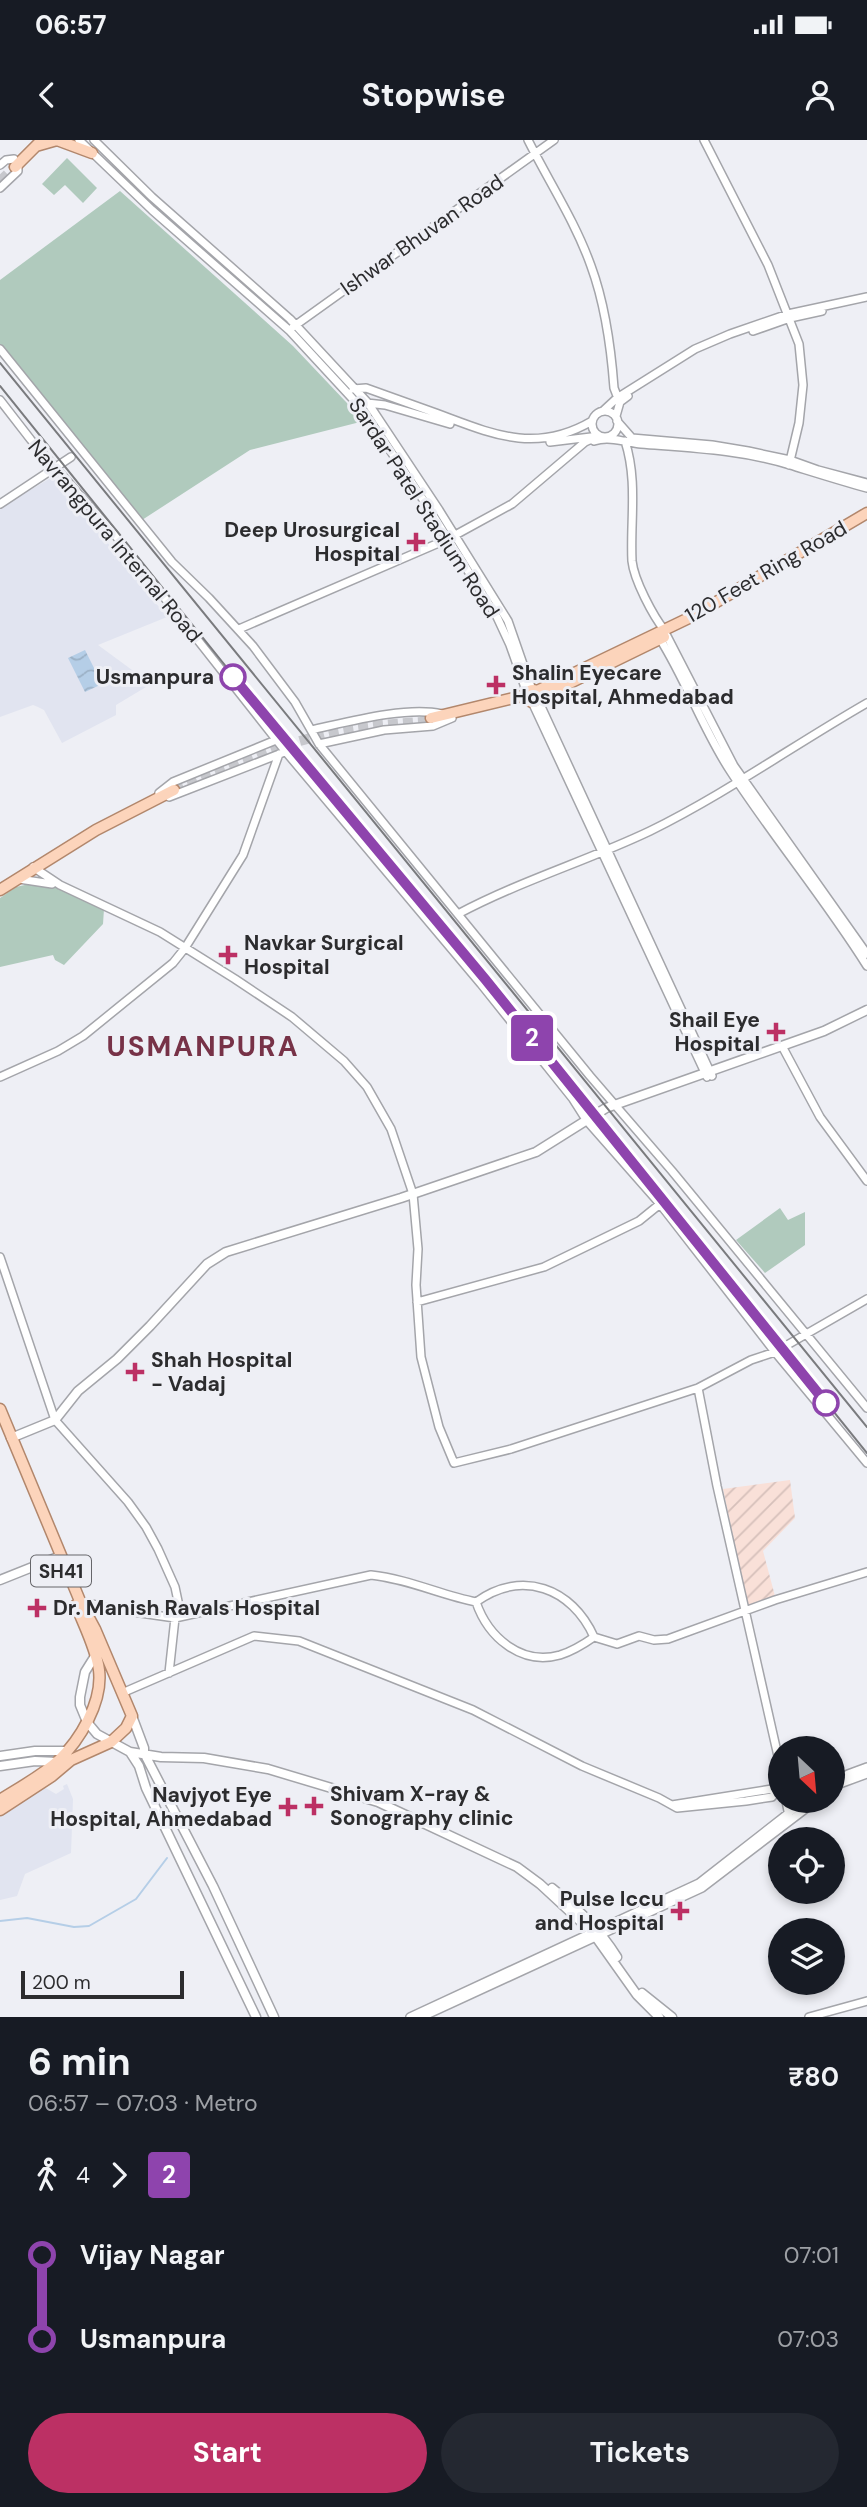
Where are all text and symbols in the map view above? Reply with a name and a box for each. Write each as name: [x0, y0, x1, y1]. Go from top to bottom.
text: 06:57: [35, 8, 106, 42]
text: Stopwise: [362, 74, 506, 116]
icon: back: [28, 76, 66, 114]
icon: person: [801, 76, 839, 114]
street label: Ishwar Bhuvan Road: [335, 168, 509, 302]
street label: Sardar Patel Stadium Road: [342, 393, 506, 623]
street label: Navrangpura Internal Road: [22, 434, 208, 648]
street label: 120 Feet Ring Road: [680, 514, 852, 630]
place label: Deep Urosurgical Hospital: [224, 516, 400, 568]
marker: Deep Urosurgical Hospital: [406, 532, 426, 552]
place label: Shalin Eyecare Hospital, Ahmedabad: [512, 659, 734, 711]
place label: Usmanpura: [96, 663, 214, 691]
marker: Usmanpura: [220, 664, 246, 690]
marker: Shalin Eyecare Hospital, Ahmedabad: [486, 675, 506, 695]
place label: Navkar Surgical Hospital: [244, 929, 404, 981]
marker: Navkar Surgical Hospital: [218, 945, 238, 965]
place label: Shail Eye Hospital: [669, 1006, 760, 1058]
line badge: 2: [509, 1015, 555, 1061]
text: 2: [525, 1022, 539, 1053]
marker: Shail Eye Hospital: [766, 1022, 786, 1042]
district label: USMANPURA: [106, 1028, 300, 1065]
place label: Shah Hospital - Vadaj: [151, 1346, 292, 1398]
marker: Shah Hospital - Vadaj: [125, 1362, 145, 1382]
unlabelled marker: [813, 1390, 839, 1416]
road number: SH41: [31, 1555, 91, 1586]
place label: Dr. Manish Ravals Hospital: [53, 1594, 320, 1622]
marker: Dr. Manish Ravals Hospital: [27, 1598, 47, 1618]
north arrow: [768, 1736, 845, 1813]
map controls: [768, 1736, 845, 1995]
place label: Shivam X-ray & Sonography clinic: [330, 1780, 514, 1832]
place label: Navjyot Eye Hospital, Ahmedabad: [50, 1781, 272, 1833]
marker: Shivam X-ray & Sonography clinic: [304, 1796, 324, 1816]
marker: Navjyot Eye Hospital, Ahmedabad: [278, 1797, 298, 1817]
button: locate: [768, 1827, 845, 1904]
place label: Pulse Iccu and Hospital: [535, 1885, 664, 1937]
marker: Pulse Iccu and Hospital: [670, 1901, 690, 1921]
button: layers: [768, 1918, 845, 1995]
scale bar: [21, 1968, 184, 2000]
text: 200 m: [32, 1970, 91, 1995]
text: 6 min: [28, 2037, 131, 2087]
text: ₹80: [788, 2060, 839, 2094]
text: 06:57 – 07:03 · Metro: [28, 2088, 258, 2118]
icon: walk: [28, 2156, 66, 2194]
icon: forward: [100, 2156, 138, 2194]
text: 2: [162, 2159, 176, 2190]
text: 4: [76, 2160, 90, 2190]
text: Vijay Nagar: [80, 2238, 225, 2272]
text: 07:01: [784, 2240, 839, 2270]
text: Usmanpura: [80, 2322, 226, 2356]
text: 07:03: [777, 2324, 839, 2354]
button: Start: [28, 2413, 427, 2493]
button: Tickets: [441, 2413, 839, 2493]

